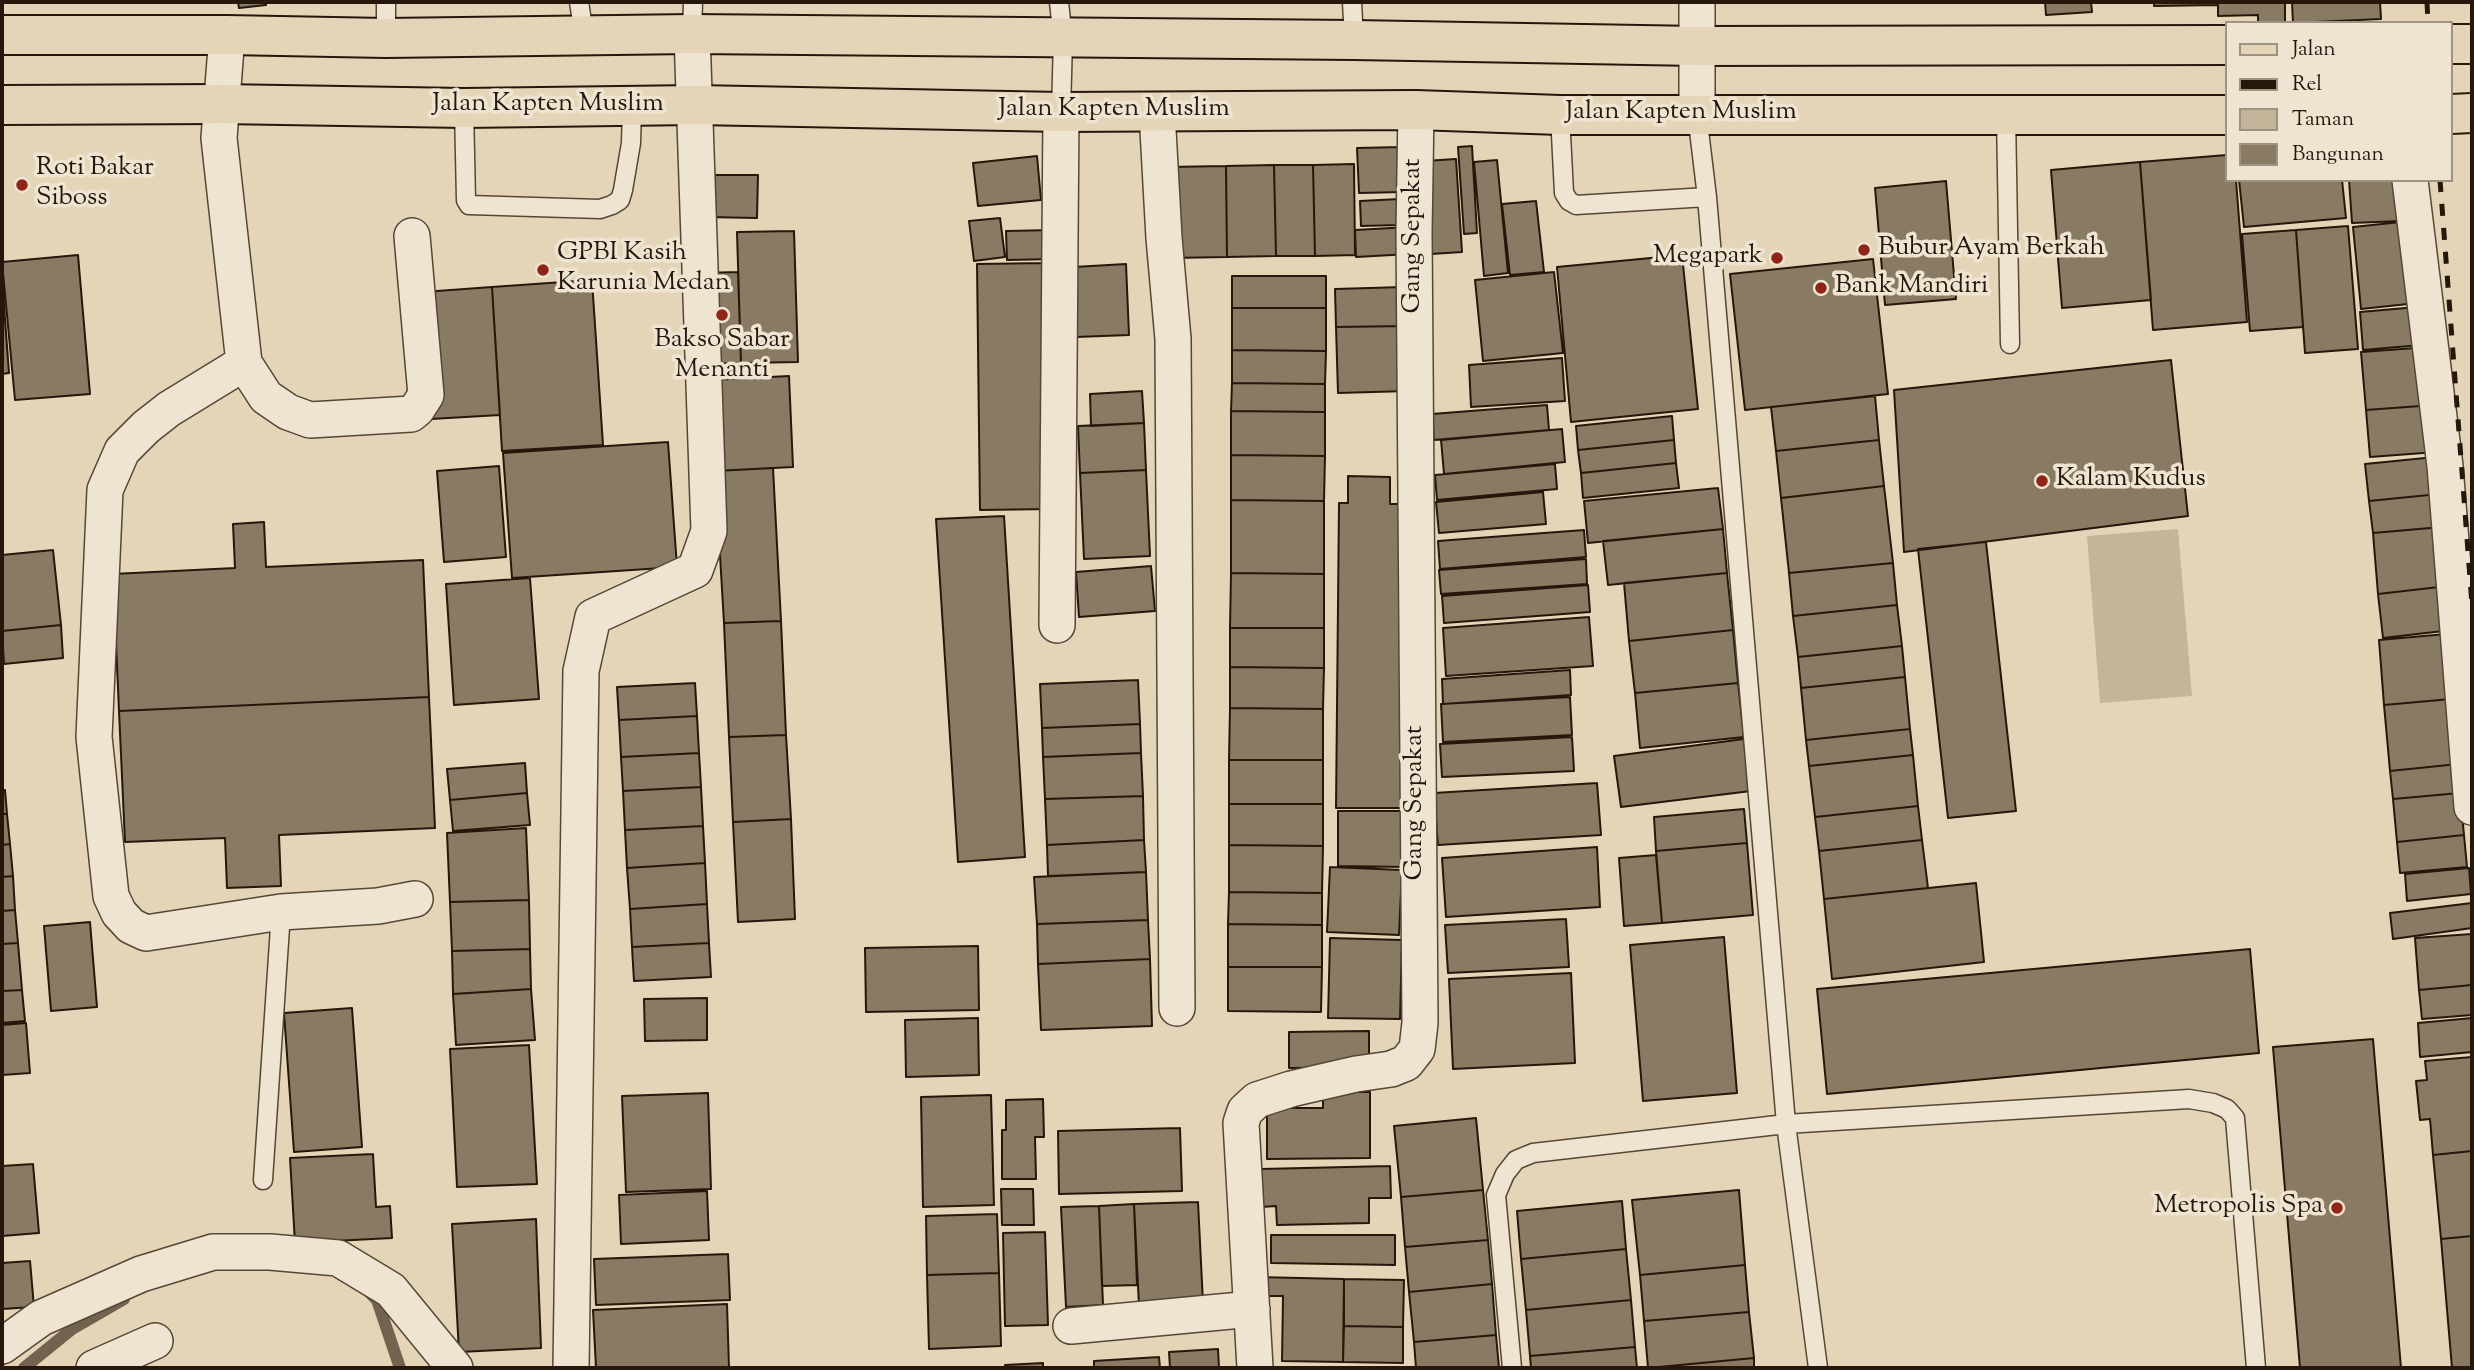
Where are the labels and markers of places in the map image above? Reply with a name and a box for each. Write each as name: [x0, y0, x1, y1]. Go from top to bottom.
place label: Roti Bakar Siboss: [36, 154, 154, 216]
marker: Roti Bakar Siboss: [14, 177, 30, 193]
place label: Bubur Ayam Berkah: [1878, 234, 2105, 266]
place label: GPBI Kasih Karunia Medan: [557, 239, 730, 300]
place label: Megapark: [1653, 242, 1763, 274]
marker: Bubur Ayam Berkah: [1856, 242, 1872, 258]
marker: Megapark: [1769, 250, 1785, 266]
marker: GPBI Kasih Karunia Medan: [535, 262, 551, 278]
place label: Bank Mandiri: [1835, 272, 1989, 304]
marker: Bank Mandiri: [1813, 280, 1829, 296]
marker: Bakso Sabar Menanti: [714, 307, 730, 323]
place label: Bakso Sabar Menanti: [654, 326, 790, 388]
place label: Kalam Kudus: [2056, 465, 2206, 497]
marker: Kalam Kudus: [2034, 473, 2050, 489]
place label: Metropolis Spa: [2154, 1192, 2323, 1224]
marker: Metropolis Spa: [2329, 1200, 2345, 1216]

